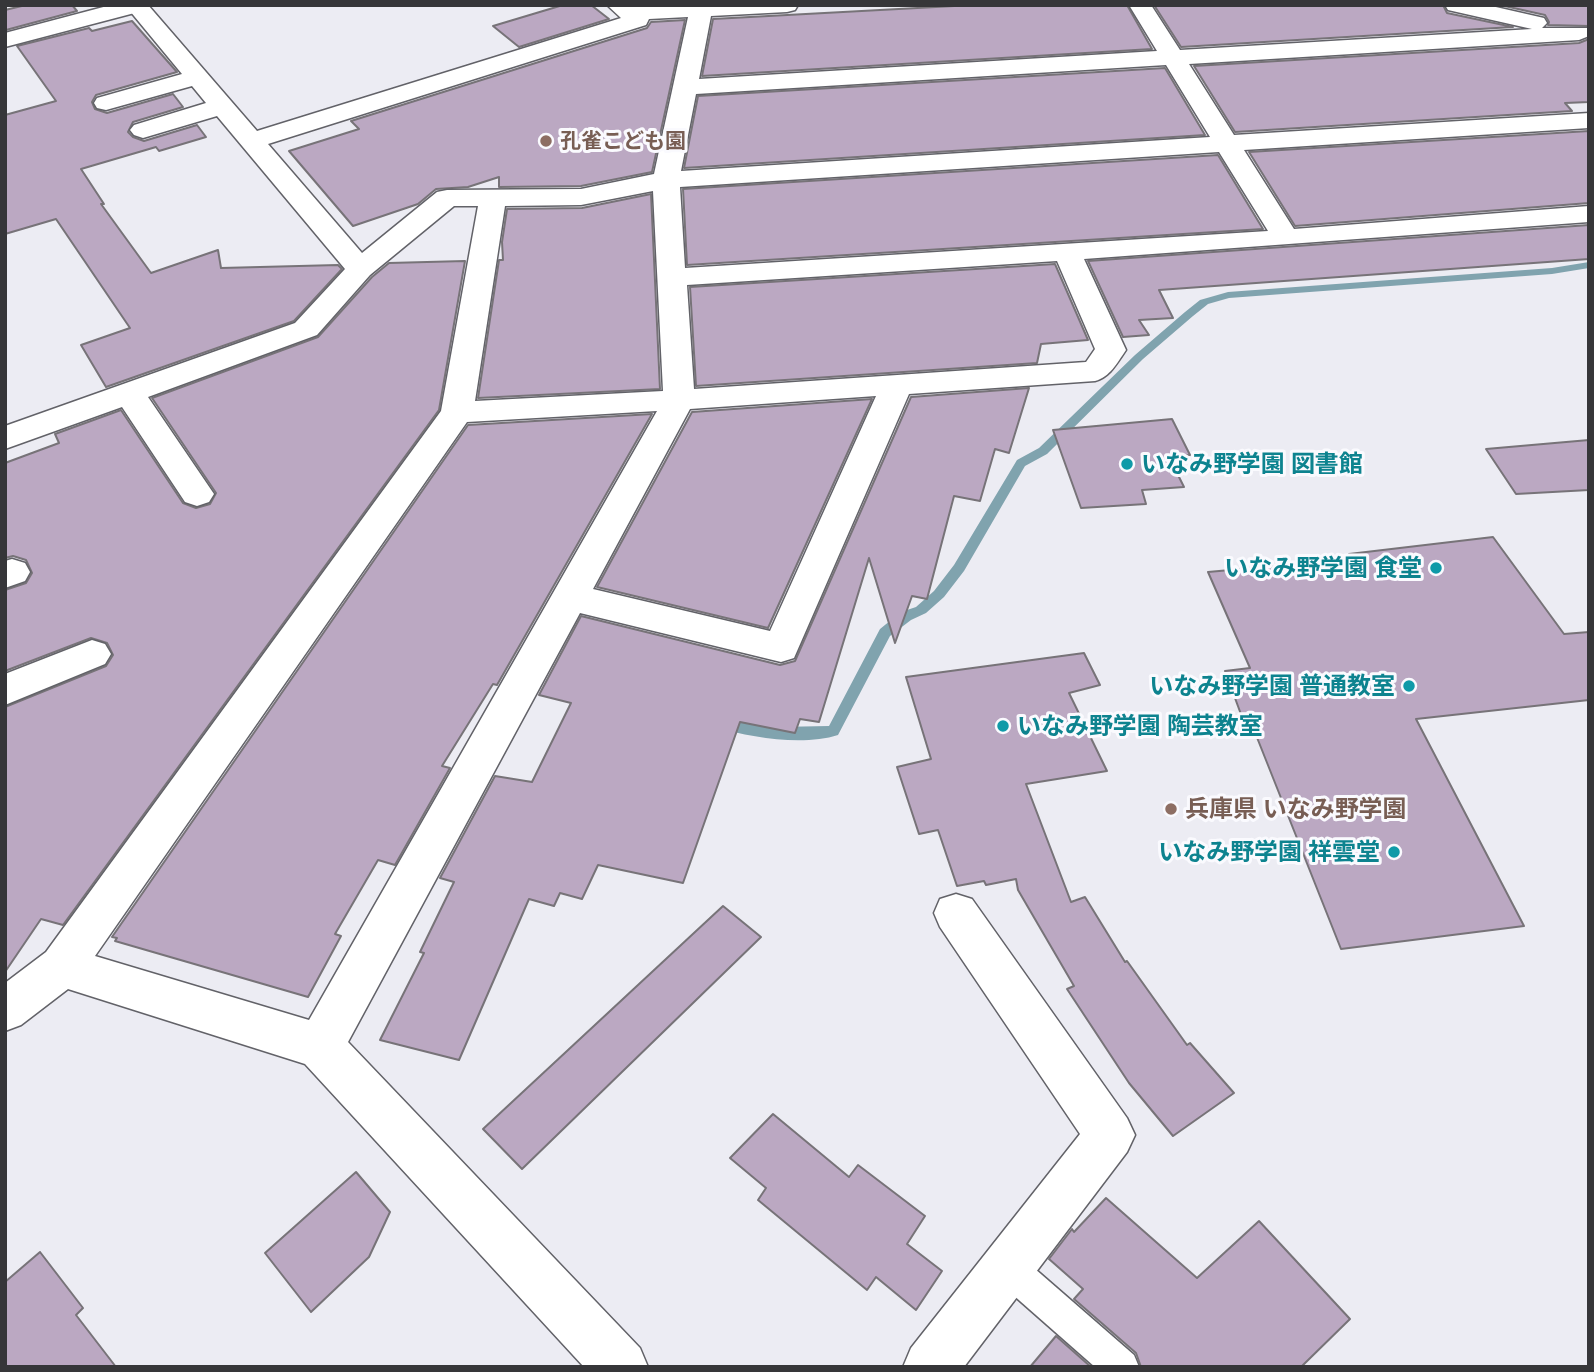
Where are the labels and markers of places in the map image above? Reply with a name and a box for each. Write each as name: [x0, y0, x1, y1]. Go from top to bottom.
place label: 孔雀こども園: [560, 128, 686, 154]
marker: 孔雀こども園: [538, 133, 554, 149]
place label: いなみ野学園 図書館: [1141, 450, 1363, 478]
marker: いなみ野学園 図書館: [1119, 456, 1135, 472]
place label: いなみ野学園 食堂: [1224, 554, 1422, 582]
marker: いなみ野学園 食堂: [1428, 560, 1444, 576]
place label: いなみ野学園 普通教室: [1149, 672, 1395, 700]
marker: いなみ野学園 普通教室: [1401, 678, 1417, 694]
place label: いなみ野学園 陶芸教室: [1017, 712, 1263, 740]
marker: いなみ野学園 陶芸教室: [995, 718, 1011, 734]
place label: 兵庫県 いなみ野学園: [1185, 795, 1407, 823]
marker: 兵庫県 いなみ野学園: [1163, 801, 1179, 817]
place label: いなみ野学園 祥雲堂: [1158, 838, 1380, 866]
marker: いなみ野学園 祥雲堂: [1386, 844, 1402, 860]

